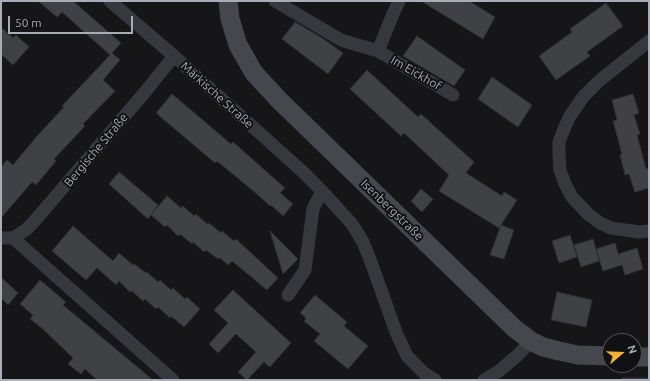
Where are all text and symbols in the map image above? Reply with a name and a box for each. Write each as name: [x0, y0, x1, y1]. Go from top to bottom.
scale bar: [10, 8, 135, 34]
text: 50 m: [15, 16, 42, 29]
street label: Im Eickhof: [388, 53, 444, 93]
street label: Märkische Straße: [178, 59, 256, 131]
street label: Bergische Straße: [61, 110, 131, 190]
street label: Isenbergstraße: [358, 177, 426, 243]
north arrow: [602, 333, 642, 373]
text: N: [625, 344, 639, 355]

